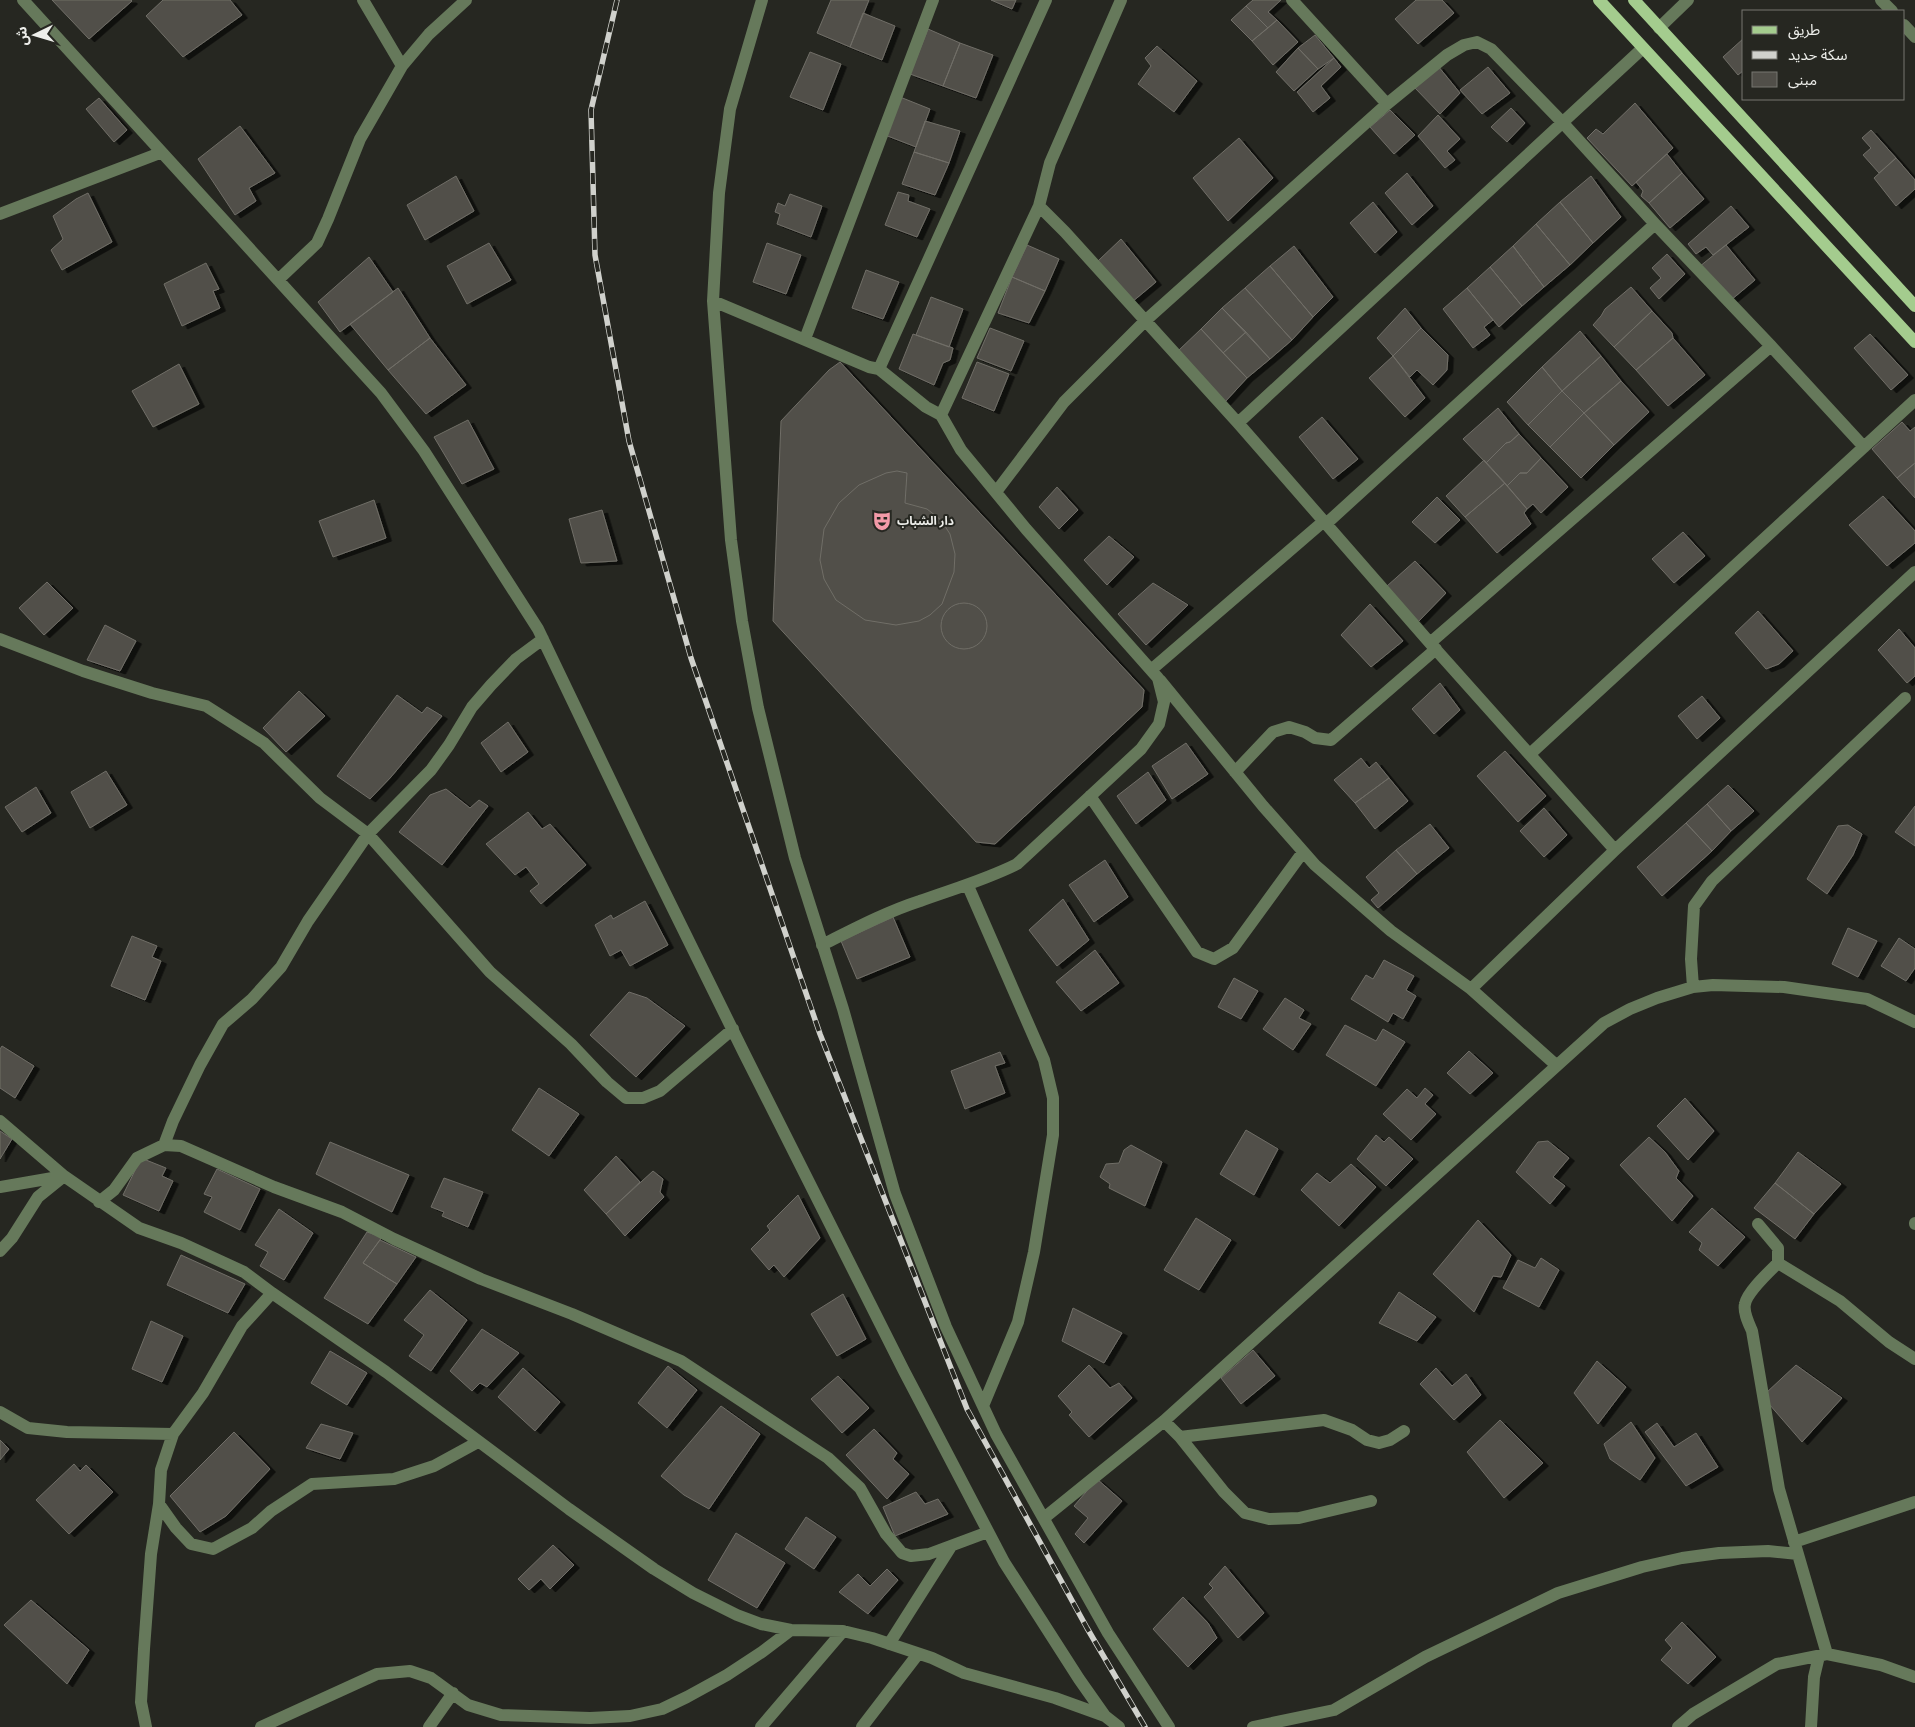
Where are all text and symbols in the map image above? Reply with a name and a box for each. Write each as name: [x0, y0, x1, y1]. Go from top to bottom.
north arrow: [10, 10, 60, 60]
legend: [1742, 10, 1905, 100]
text: طريق: [1788, 21, 1820, 40]
text: ش: [13, 26, 31, 46]
text: سكة حديد: [1788, 46, 1848, 63]
text: مبنى: [1788, 71, 1817, 89]
theatre icon: دار الشباب: [871, 510, 893, 532]
place label: دار الشباب: [897, 514, 954, 528]

